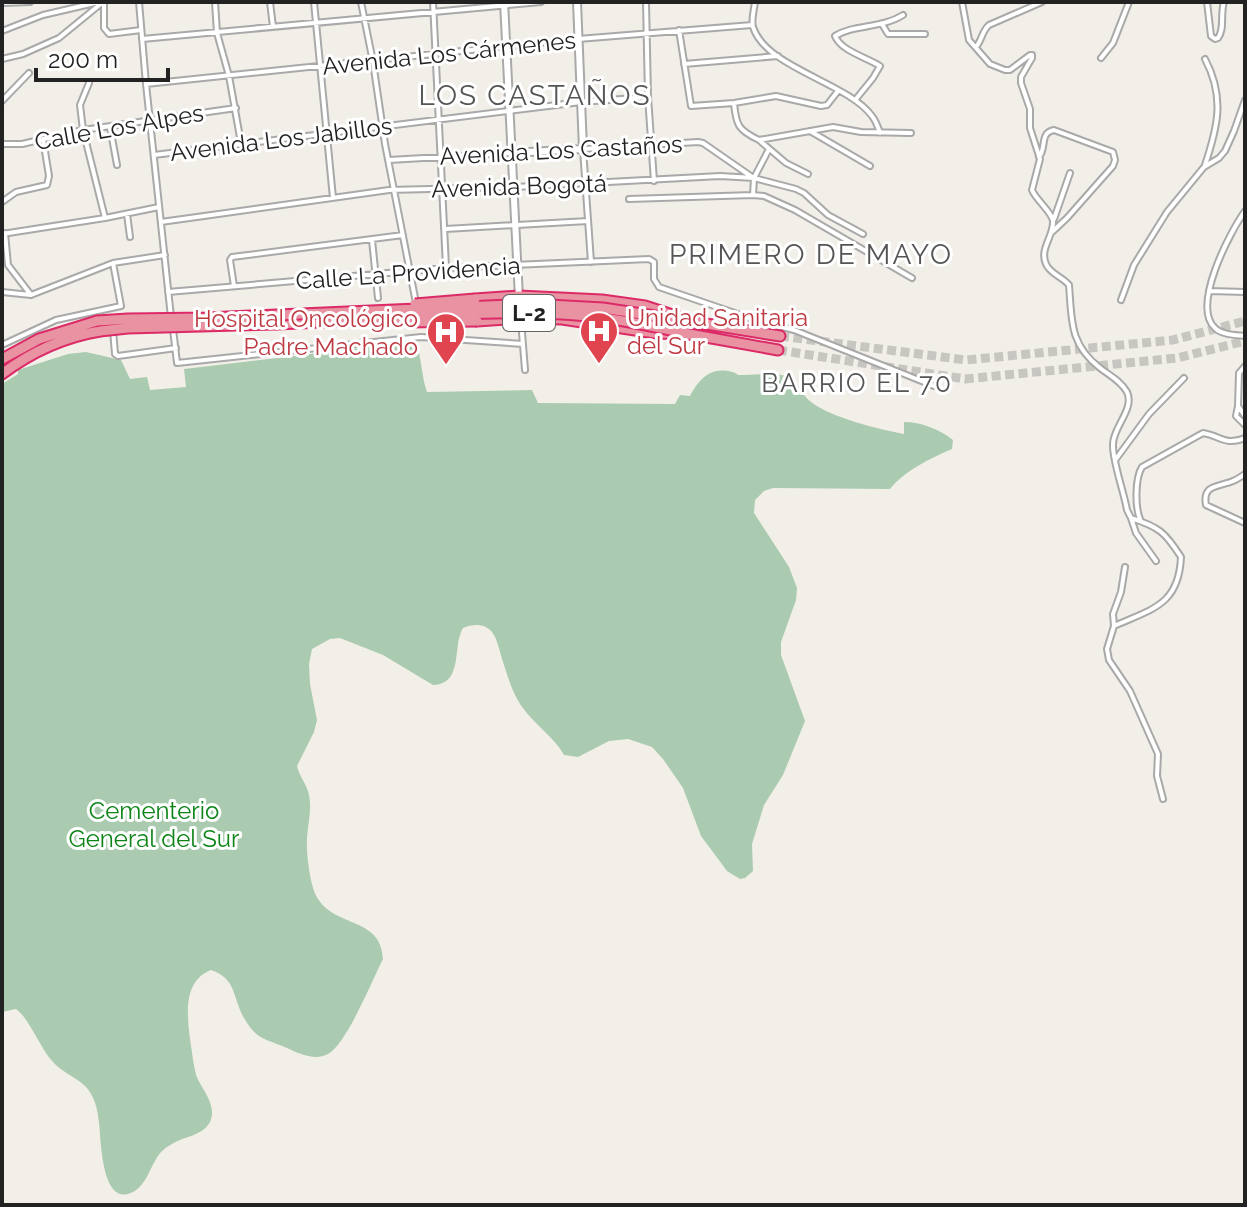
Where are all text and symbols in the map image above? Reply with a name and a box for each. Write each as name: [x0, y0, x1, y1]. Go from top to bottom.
street label: Avenida Los Cármenes: [321, 25, 577, 81]
scale bar: [36, 32, 168, 82]
text: 200 m: [48, 45, 118, 74]
district label: LOS CASTAÑOS: [419, 78, 651, 112]
street label: Calle Los Alpes: [32, 98, 206, 156]
street label: Avenida Los Jabillos: [168, 111, 394, 167]
street label: Avenida Los Castaños: [439, 129, 683, 171]
street label: Avenida Bogotá: [431, 168, 607, 204]
district label: PRIMERO DE MAYO: [669, 238, 953, 271]
street label: Calle La Providencia: [295, 251, 521, 295]
road number: L-2: [503, 295, 555, 331]
place label: Unidad Sanitaria del Sur: [627, 303, 808, 360]
place label: Hospital Oncológico Padre Machado: [194, 304, 418, 361]
hospital icon: Unidad Sanitaria del Sur: [578, 310, 620, 365]
hospital icon: Hospital Oncológico Padre Machado: [425, 311, 467, 366]
district label: BARRIO EL 70: [761, 368, 953, 398]
park label: Cementerio General del Sur: [69, 796, 240, 853]

